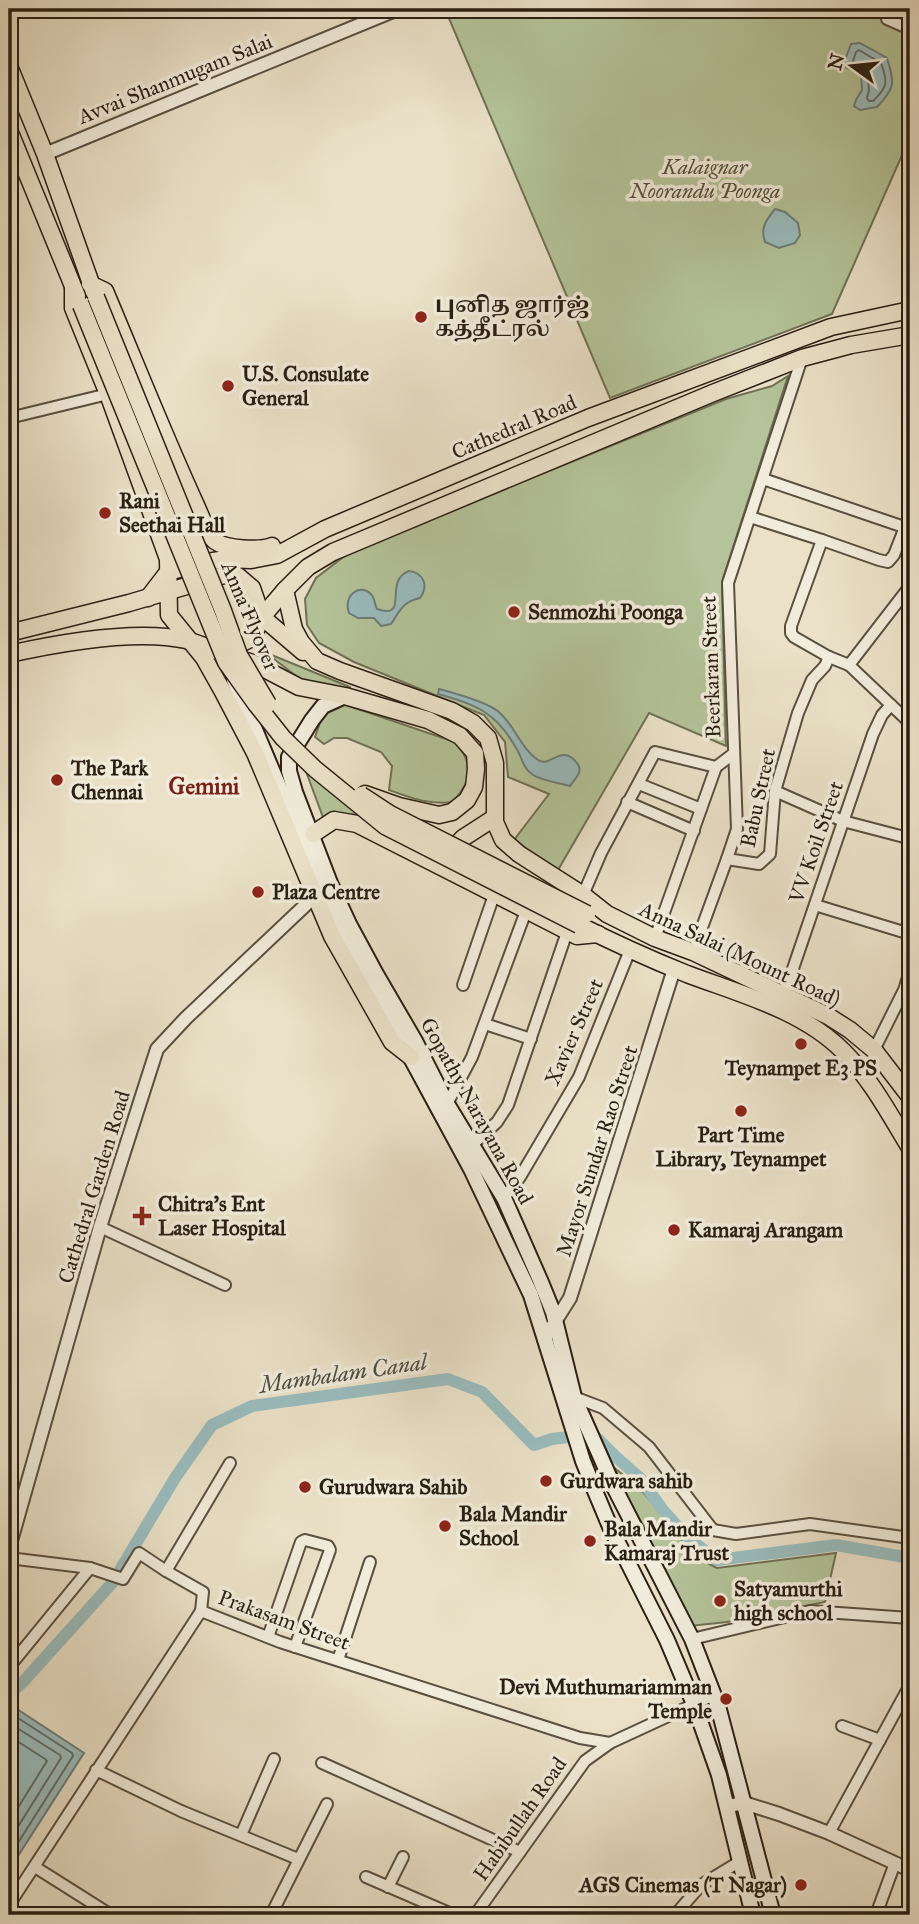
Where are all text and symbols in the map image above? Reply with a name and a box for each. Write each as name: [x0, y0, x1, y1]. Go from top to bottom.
street label: Avvai Shanmugam Salai: [73, 28, 276, 130]
north arrow: [818, 32, 888, 102]
text: N: [823, 51, 849, 72]
park label: Kalaignar Noorandu Poonga: [629, 154, 780, 204]
place label: புனித ஜார்ஜ் கத்தீட்ரல்: [435, 292, 589, 342]
marker: புனித ஜார்ஜ் கத்தீட்ரல்: [413, 309, 429, 325]
place label: U.S. Consulate General: [242, 361, 369, 411]
marker: U.S. Consulate General: [220, 378, 236, 394]
street label: Cathedral Road: [448, 389, 581, 465]
place label: Rani Seethai Hall: [119, 488, 227, 538]
marker: Rani Seethai Hall: [97, 505, 113, 521]
street label: Anna Flyover: [215, 557, 285, 675]
street label: Beerkaran Street: [696, 595, 726, 739]
place label: Senmozhi Poonga: [528, 599, 684, 625]
marker: Senmozhi Poonga: [506, 604, 522, 620]
street label: Babu Street: [735, 745, 781, 850]
place label: The Park Chennai: [70, 755, 149, 805]
marker: The Park Chennai: [49, 772, 65, 788]
district label: Gemini: [169, 772, 240, 800]
street label: VV Koil Street: [783, 777, 849, 907]
place label: Plaza Centre: [272, 879, 380, 905]
marker: Plaza Centre: [250, 884, 266, 900]
street label: Anna Salai (Mount Road): [634, 896, 845, 1012]
street label: Xavier Street: [539, 974, 609, 1089]
street label: Gopathy Narayana Road: [415, 1013, 539, 1209]
marker: Teynampet E3 PS: [793, 1036, 809, 1052]
street label: Mayor Sundar Rao Street: [551, 1042, 644, 1260]
place label: Teynampet E3 PS: [724, 1055, 877, 1081]
street label: Cathedral Garden Road: [52, 1087, 136, 1287]
marker: Part Time Library, Teynampet: [733, 1103, 749, 1119]
place label: Part Time Library, Teynampet: [656, 1122, 827, 1172]
place label: Chitra's Ent Laser Hospital: [158, 1191, 287, 1241]
marker: Chitra's Ent Laser Hospital: [132, 1206, 152, 1226]
place label: Kamaraj Arangam: [688, 1217, 844, 1243]
marker: Kamaraj Arangam: [666, 1222, 682, 1238]
water label: Mambalam Canal: [256, 1347, 430, 1399]
place label: Gurdwara sahib: [560, 1468, 693, 1494]
marker: Gurdwara sahib: [538, 1473, 554, 1489]
place label: Gurudwara Sahib: [319, 1474, 468, 1500]
marker: Gurudwara Sahib: [297, 1479, 313, 1495]
place label: Bala Mandir School: [459, 1501, 568, 1551]
place label: Bala Mandir Kamaraj Trust: [604, 1516, 729, 1566]
marker: Bala Mandir School: [437, 1518, 453, 1534]
marker: Bala Mandir Kamaraj Trust: [582, 1533, 598, 1549]
place label: Satyamurthi high school: [733, 1576, 843, 1626]
street label: Prakasam Street: [215, 1584, 354, 1656]
marker: Satyamurthi high school: [712, 1593, 728, 1609]
place label: Devi Muthumariamman Temple: [499, 1674, 713, 1724]
marker: Devi Muthumariamman Temple: [718, 1691, 734, 1707]
street label: Habibullah Road: [468, 1752, 573, 1886]
place label: AGS Cinemas (T Nagar): [577, 1872, 787, 1898]
marker: AGS Cinemas (T Nagar): [793, 1877, 809, 1893]

